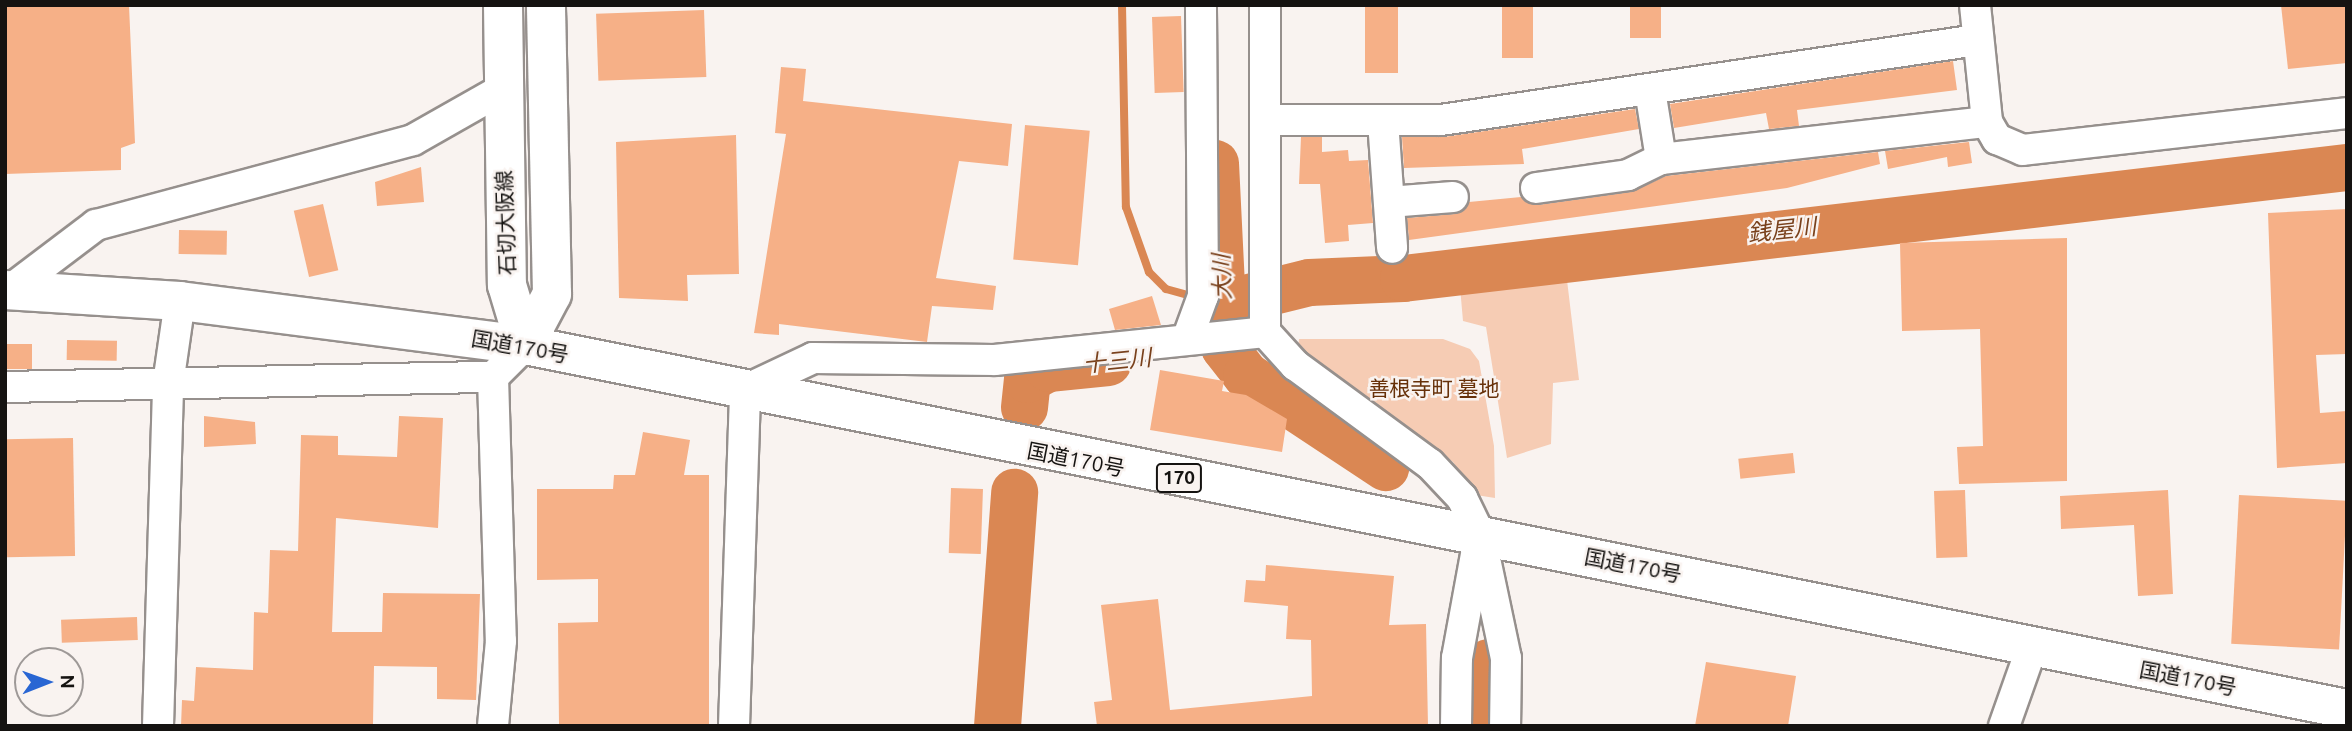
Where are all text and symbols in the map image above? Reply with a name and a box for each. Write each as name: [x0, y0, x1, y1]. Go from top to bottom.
street label: 石切大阪線: [491, 170, 519, 276]
water label: 銭屋川: [1746, 213, 1818, 247]
water label: 大川: [1207, 254, 1237, 300]
street label: 国道170号: [469, 325, 571, 367]
water label: 十三川: [1081, 344, 1153, 378]
park label: 善根寺町 墓地: [1369, 375, 1499, 401]
street label: 国道170号: [1025, 437, 1127, 481]
road number: 170: [1154, 463, 1204, 494]
street label: 国道170号: [1582, 543, 1684, 587]
north arrow: [14, 647, 84, 717]
street label: 国道170号: [2137, 656, 2239, 700]
text: N: [57, 674, 79, 689]

